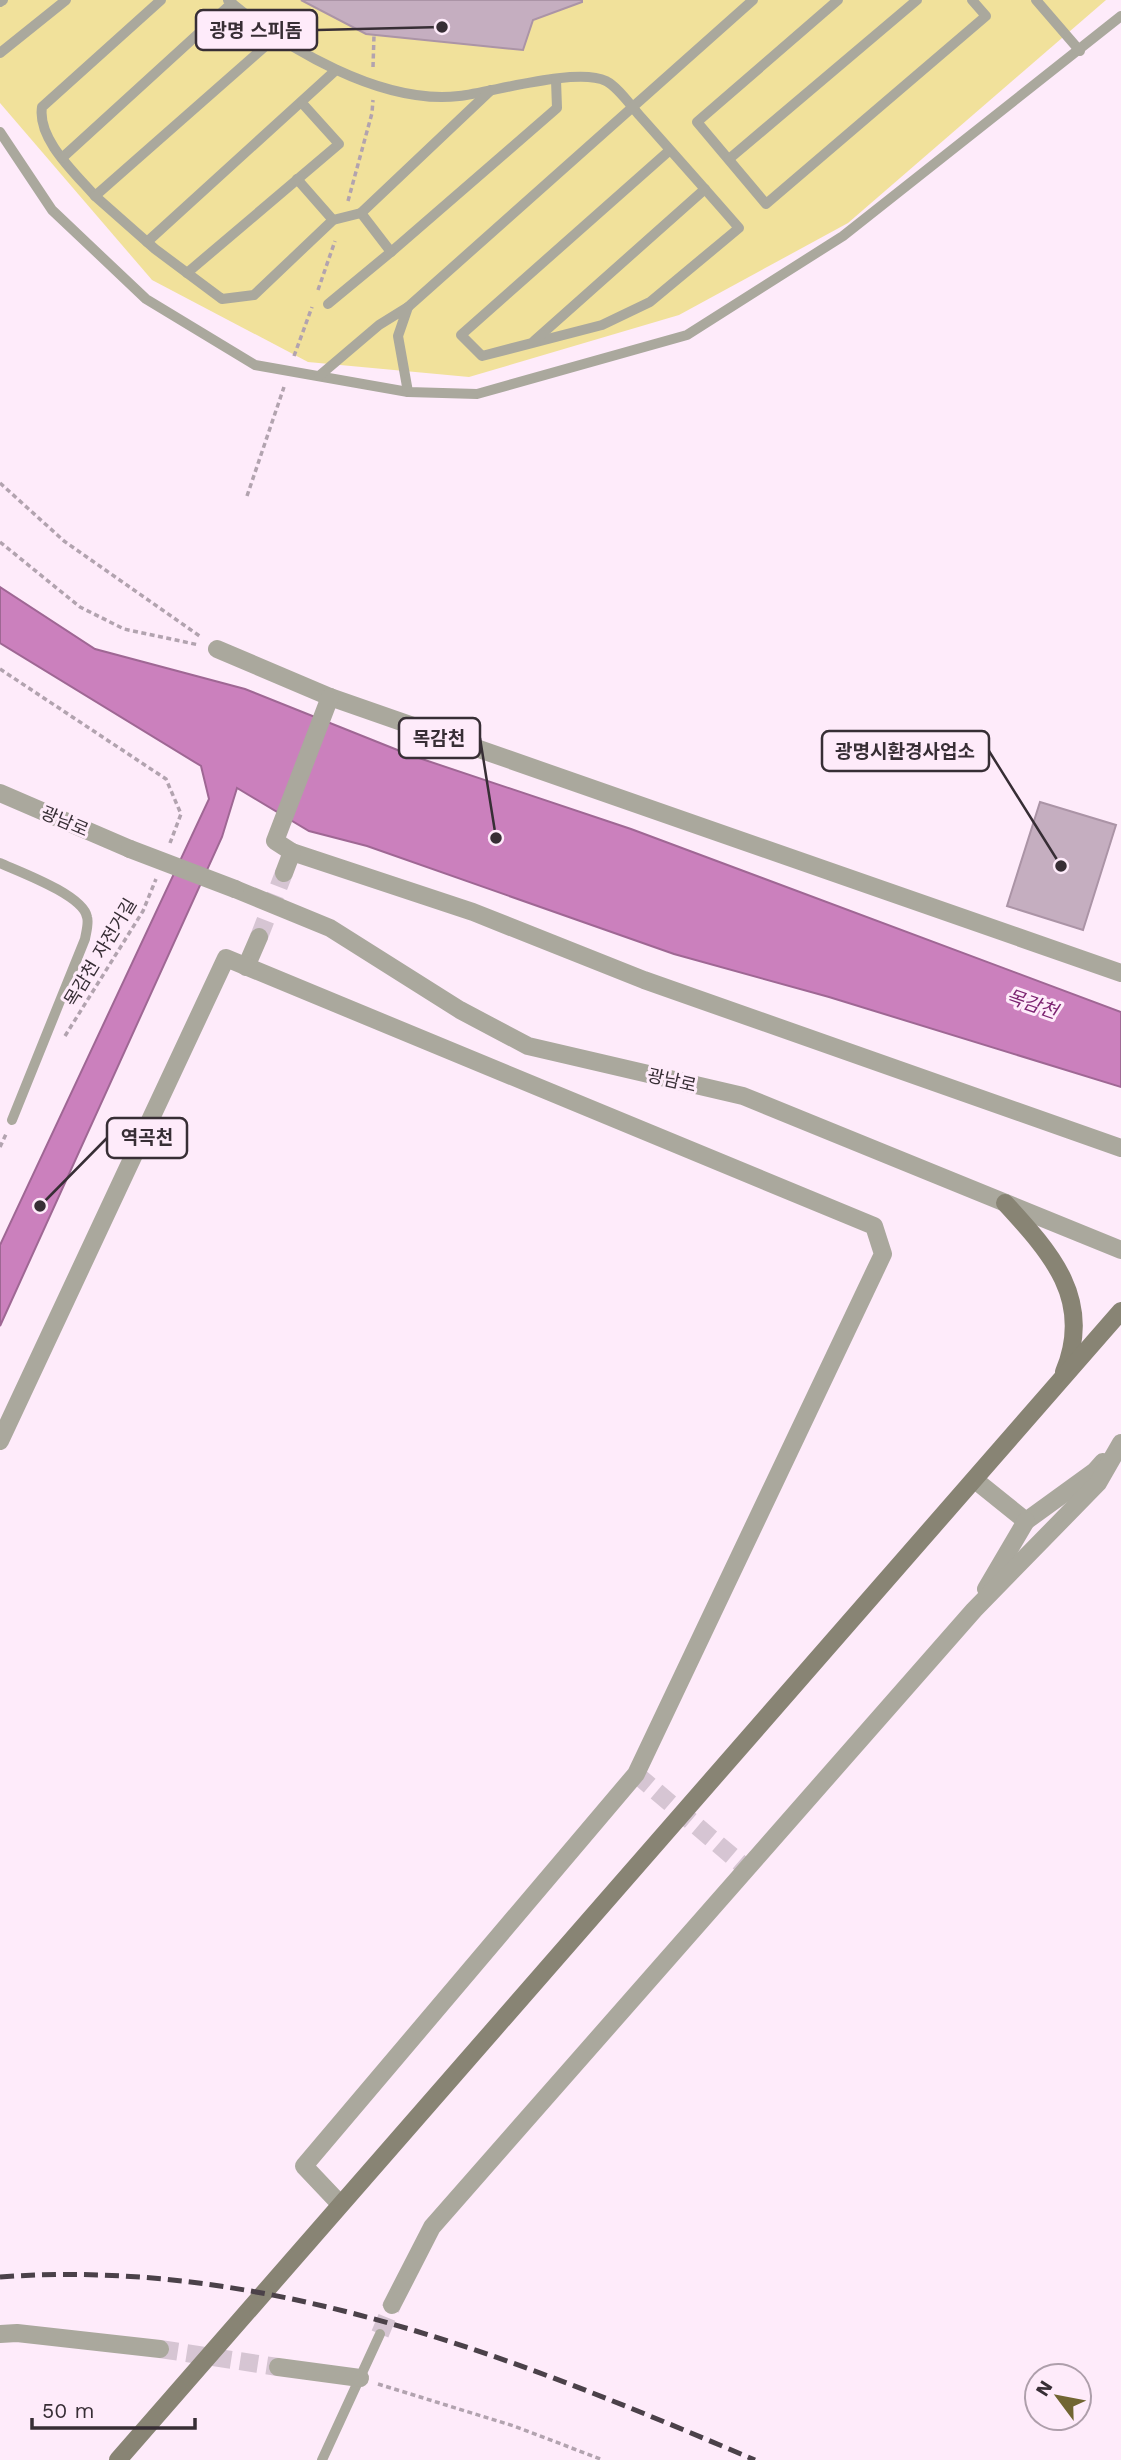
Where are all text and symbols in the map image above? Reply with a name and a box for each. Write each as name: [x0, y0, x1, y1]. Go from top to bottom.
callout: 광명 스피돔: [196, 10, 317, 50]
text: 광명 스피돔: [210, 19, 302, 42]
callout: 목감천: [399, 718, 480, 758]
text: 목감천: [413, 727, 465, 750]
callout: 광명시환경사업소: [822, 731, 989, 771]
text: 광명시환경사업소: [835, 740, 975, 763]
street label: 광남로: [38, 802, 92, 840]
street label: 목감천 자전거길: [60, 894, 140, 1010]
water label: 목감천: [1003, 985, 1062, 1024]
street label: 광남로: [645, 1064, 699, 1096]
callout: 역곡천: [107, 1118, 187, 1158]
text: 역곡천: [121, 1126, 173, 1149]
north arrow: [1023, 2362, 1093, 2432]
text: N: [1031, 2376, 1057, 2400]
scale bar: [32, 2386, 194, 2430]
text: 50 m: [42, 2398, 94, 2423]

